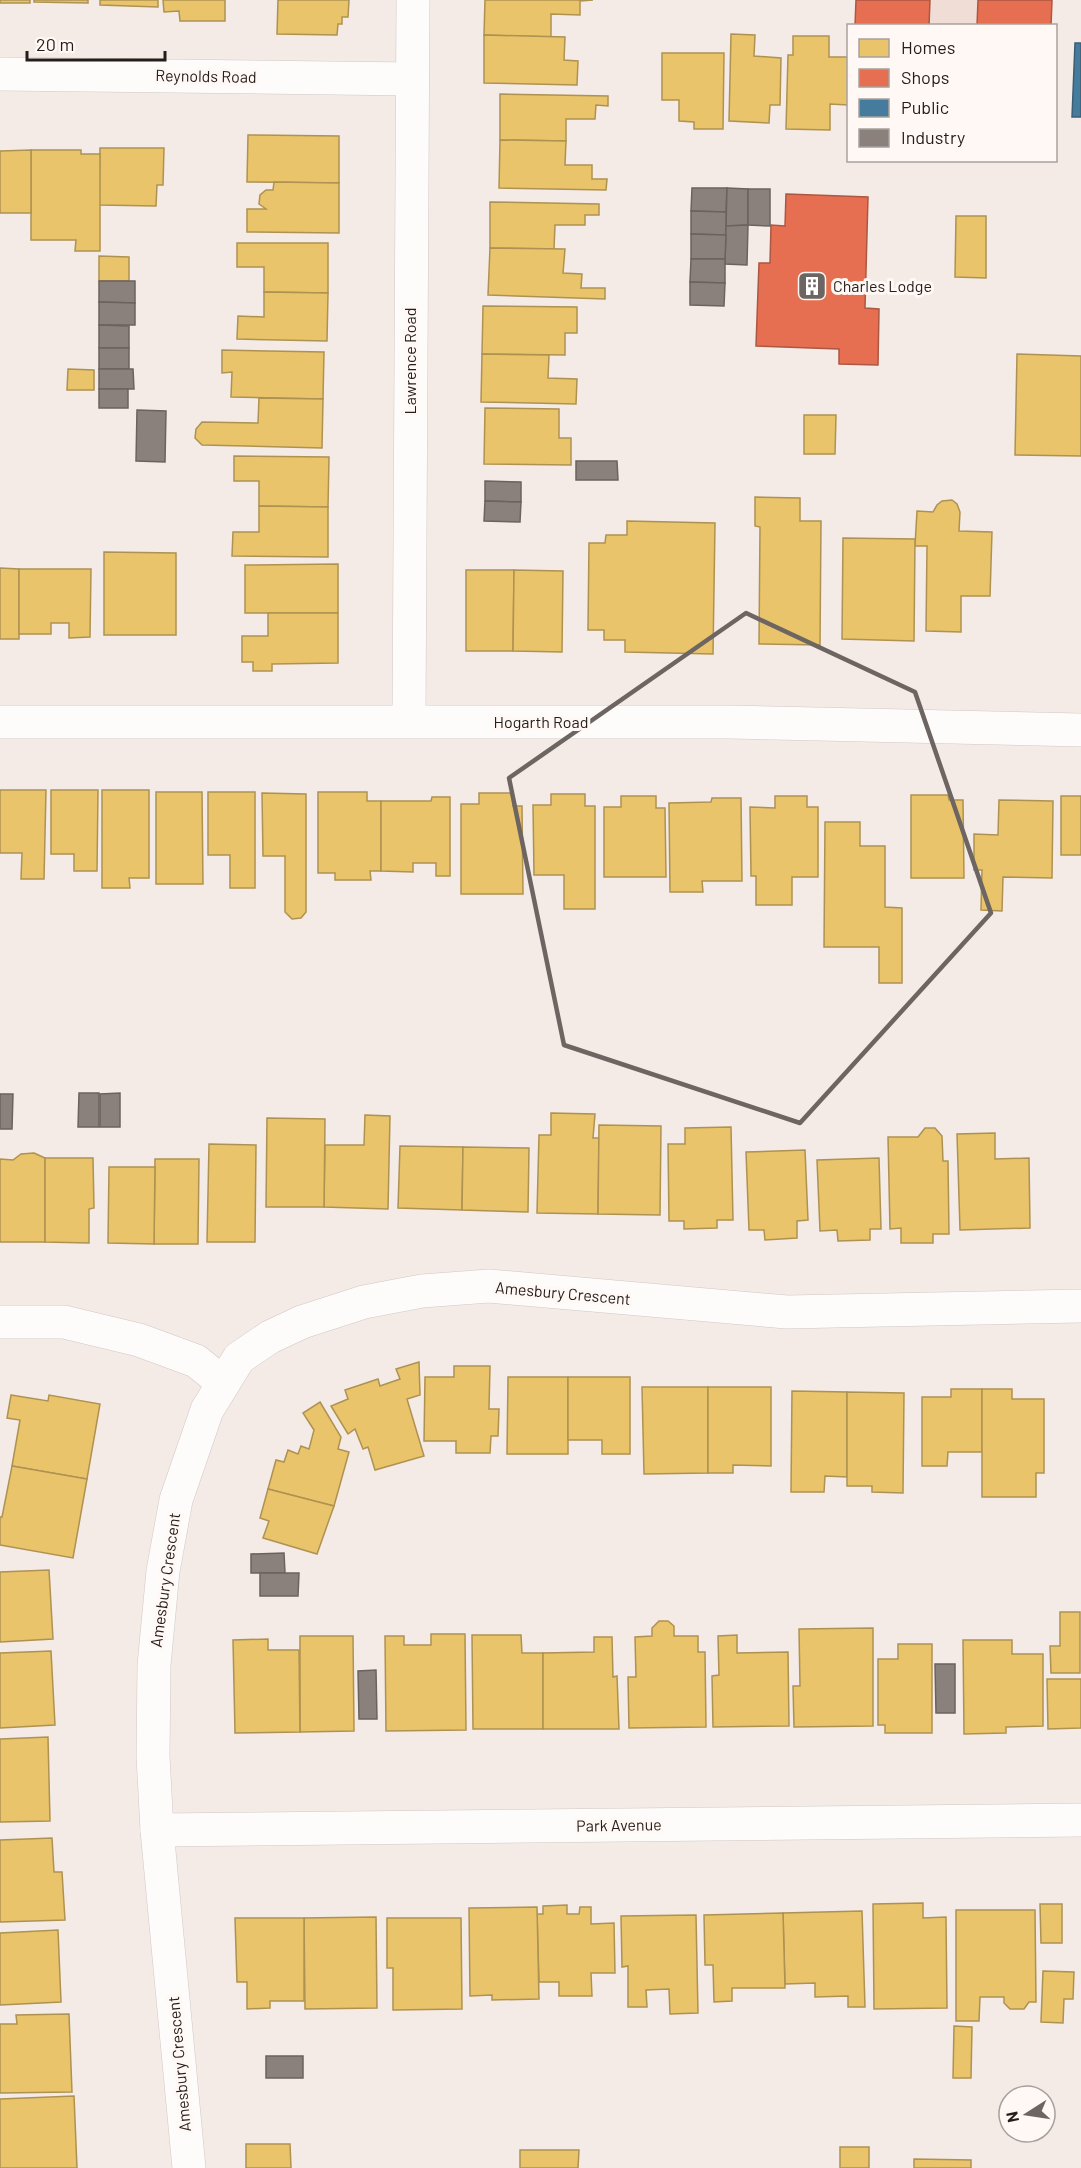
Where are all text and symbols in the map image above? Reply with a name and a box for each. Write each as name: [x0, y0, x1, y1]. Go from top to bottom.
scale bar: [27, 24, 165, 62]
legend: [847, 24, 1057, 162]
text: 20 m: [36, 33, 74, 55]
text: Homes: [901, 36, 955, 58]
street label: Reynolds Road: [155, 65, 257, 86]
text: Shops: [901, 66, 950, 88]
text: Public: [901, 96, 949, 118]
text: Industry: [901, 126, 965, 148]
building icon: Charles Lodge: [796, 270, 828, 302]
place label: Charles Lodge: [833, 276, 932, 295]
street label: Lawrence Road: [400, 308, 419, 414]
street label: Hogarth Road: [494, 712, 589, 731]
street label: Amesbury Crescent: [495, 1277, 632, 1308]
street label: Amesbury Crescent: [146, 1511, 183, 1649]
street label: Park Avenue: [576, 1814, 662, 1835]
street label: Amesbury Crescent: [163, 1996, 194, 2133]
north arrow: [997, 2084, 1057, 2144]
text: N: [1001, 2110, 1022, 2124]

